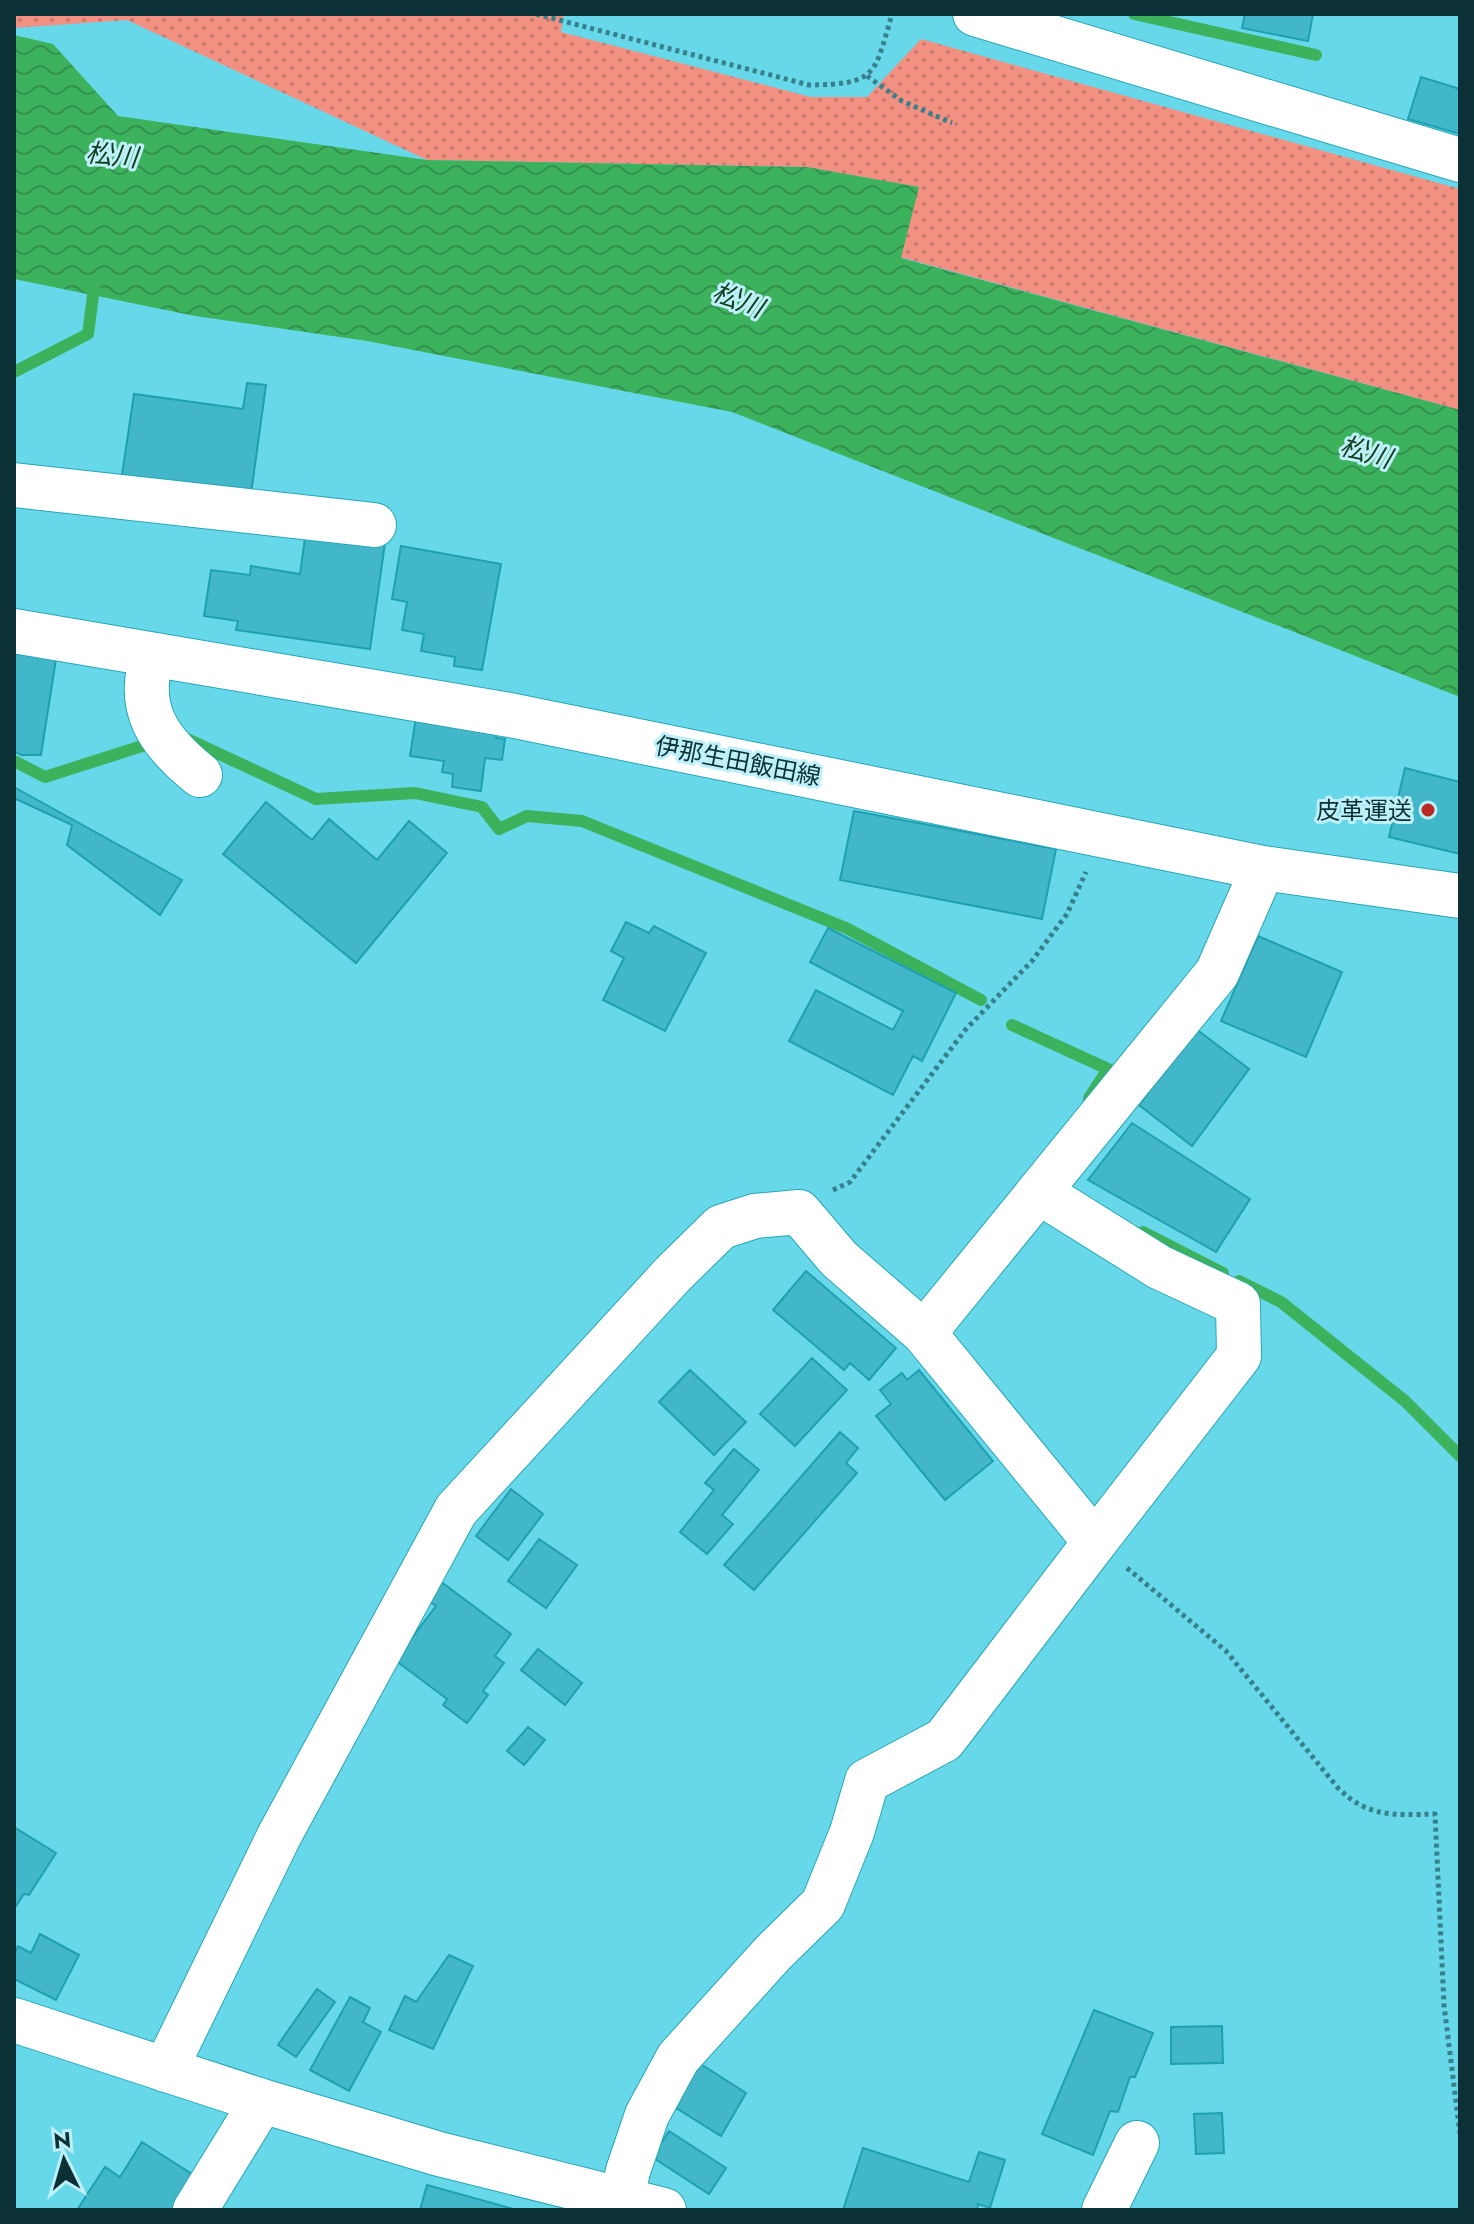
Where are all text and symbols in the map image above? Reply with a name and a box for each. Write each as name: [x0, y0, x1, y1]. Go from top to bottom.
water label: 松川: [84, 133, 143, 177]
water label: 松川: [707, 273, 772, 328]
water label: 松川: [1336, 427, 1399, 478]
street label: 伊那生田飯田線: [652, 728, 824, 794]
place label: 皮革運送: [1316, 793, 1412, 828]
marker: 皮革運送: [1419, 801, 1437, 819]
north arrow: [24, 2120, 104, 2200]
text: N: [52, 2123, 72, 2157]

